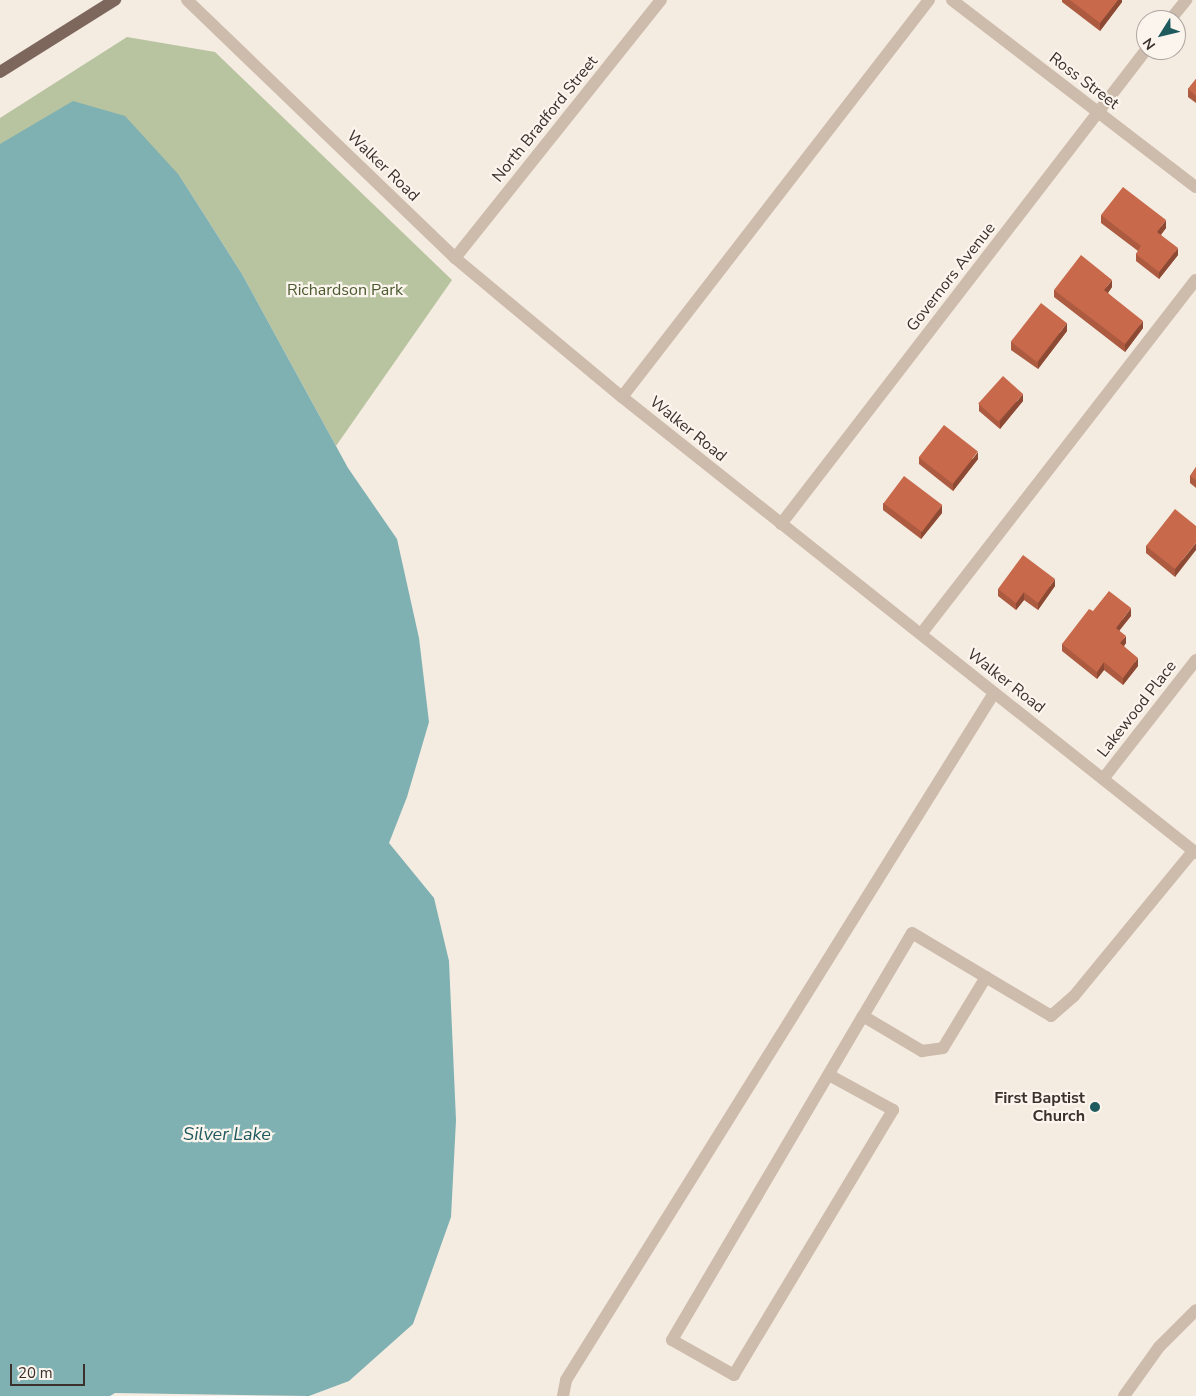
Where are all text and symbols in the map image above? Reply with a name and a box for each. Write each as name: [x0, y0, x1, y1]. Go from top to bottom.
north arrow: [1136, 10, 1186, 60]
text: N: [1139, 34, 1160, 53]
street label: Ross Street: [1045, 48, 1123, 114]
street label: North Bradford Street: [488, 52, 602, 186]
street label: Walker Road: [343, 127, 423, 205]
street label: Governors Avenue: [903, 219, 999, 335]
park label: Richardson Park: [287, 280, 403, 300]
street label: Walker Road: [646, 392, 730, 466]
street label: Walker Road: [963, 645, 1049, 717]
street label: Lakewood Place: [1093, 657, 1181, 761]
place label: First Baptist Church: [994, 1088, 1085, 1126]
marker: First Baptist Church: [1089, 1101, 1101, 1113]
water label: Silver Lake: [183, 1123, 271, 1145]
scale bar: [12, 1354, 88, 1386]
text: 20 m: [18, 1363, 53, 1383]

